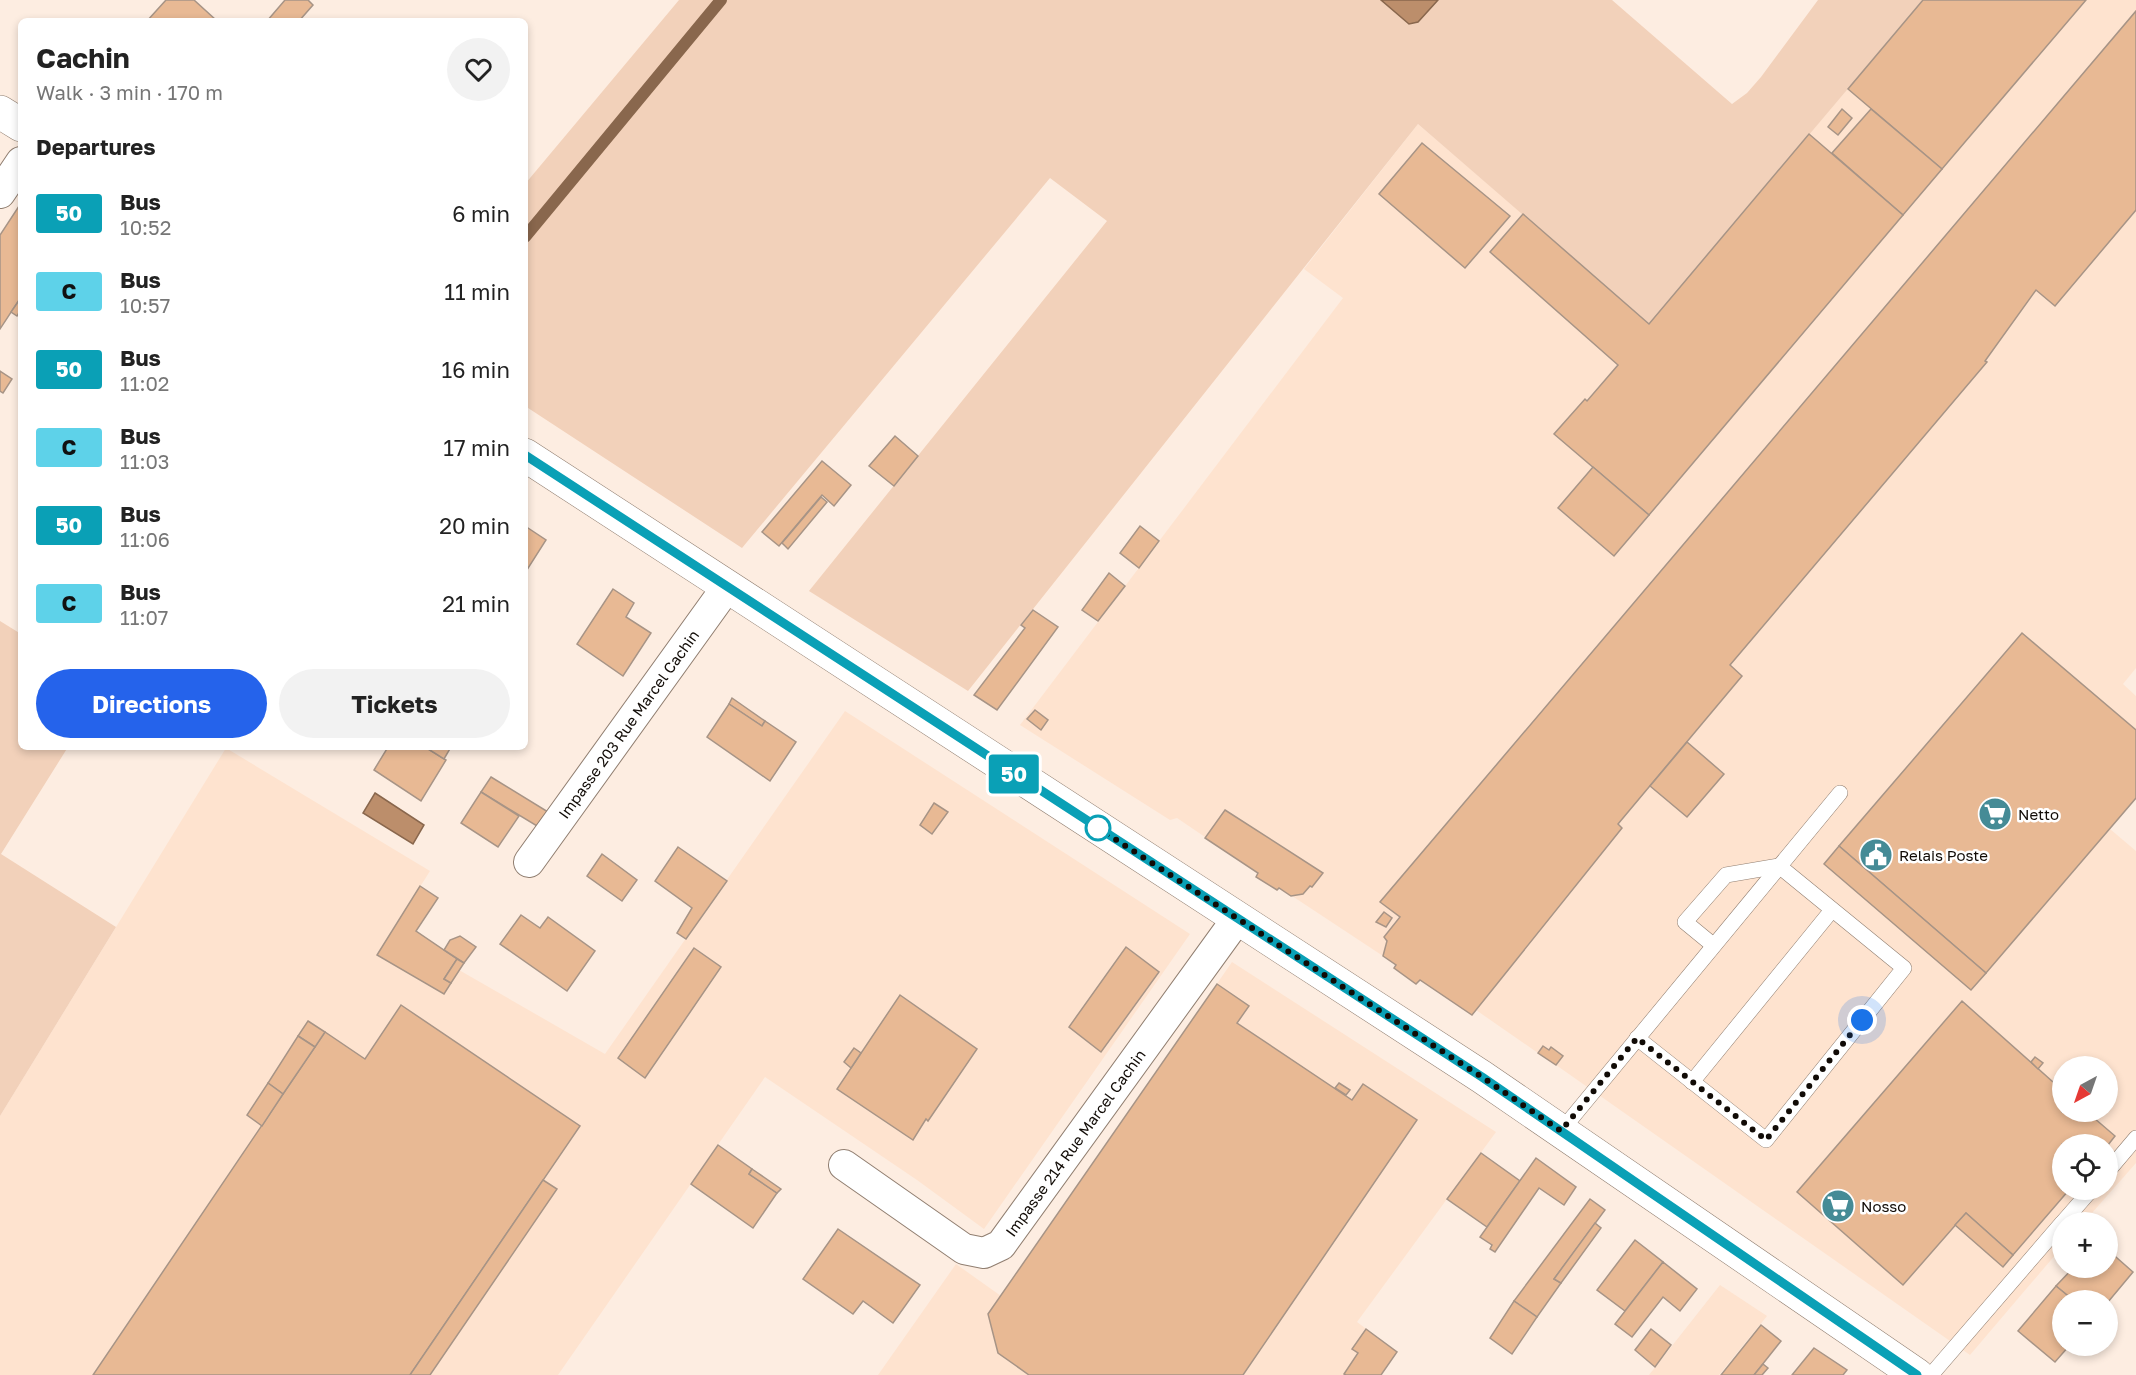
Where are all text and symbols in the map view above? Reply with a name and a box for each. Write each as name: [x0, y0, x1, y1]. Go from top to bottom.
button: heart: [447, 38, 510, 101]
text: Cachin: [36, 41, 130, 74]
text: Walk · 3 min · 170 m: [36, 80, 223, 104]
text: Departures: [36, 133, 155, 160]
text: Bus: [120, 188, 161, 215]
text: 50: [56, 200, 82, 226]
text: 6 min: [452, 200, 510, 227]
text: 10:52: [120, 215, 171, 239]
text: Bus: [120, 266, 161, 293]
text: C: [62, 278, 76, 304]
text: 11 min: [444, 278, 510, 305]
text: 10:57: [120, 293, 170, 317]
text: Bus: [120, 344, 161, 371]
text: 50: [56, 356, 82, 382]
text: 16 min: [442, 356, 510, 383]
text: 11:02: [120, 371, 169, 395]
text: Bus: [120, 422, 161, 449]
text: C: [62, 434, 76, 460]
text: 17 min: [443, 434, 510, 461]
text: 11:03: [120, 449, 170, 473]
text: Bus: [120, 500, 161, 527]
text: 50: [56, 512, 82, 538]
text: 20 min: [439, 512, 510, 539]
text: 11:06: [120, 527, 170, 551]
text: Bus: [120, 578, 161, 605]
text: C: [62, 590, 76, 616]
text: 21 min: [442, 590, 510, 617]
text: 11:07: [120, 605, 168, 629]
street label: Impasse 203 Rue Marcel Cachin: [554, 626, 702, 822]
button: Directions: [36, 669, 267, 738]
button: Tickets: [279, 669, 510, 738]
line badge: 50: [987, 754, 1041, 794]
text: 50: [1001, 761, 1027, 787]
supermarket icon: Netto: [1977, 796, 2013, 832]
place label: Netto: [2018, 805, 2059, 823]
unlabelled marker: [1085, 815, 1111, 841]
public building icon: Relais Poste: [1858, 837, 1894, 873]
place label: Relais Poste: [1899, 846, 1988, 864]
your location: [1847, 1005, 1877, 1035]
street label: Impasse 214 Rue Marcel Cachin: [1001, 1046, 1149, 1240]
north arrow: [2052, 1056, 2118, 1122]
map controls: [2052, 1056, 2118, 1356]
button: locate: [2052, 1134, 2118, 1200]
supermarket icon: Nosso: [1820, 1188, 1856, 1224]
place label: Nosso: [1861, 1197, 1906, 1215]
button: +: [2052, 1212, 2118, 1278]
button: −: [2052, 1290, 2118, 1356]

